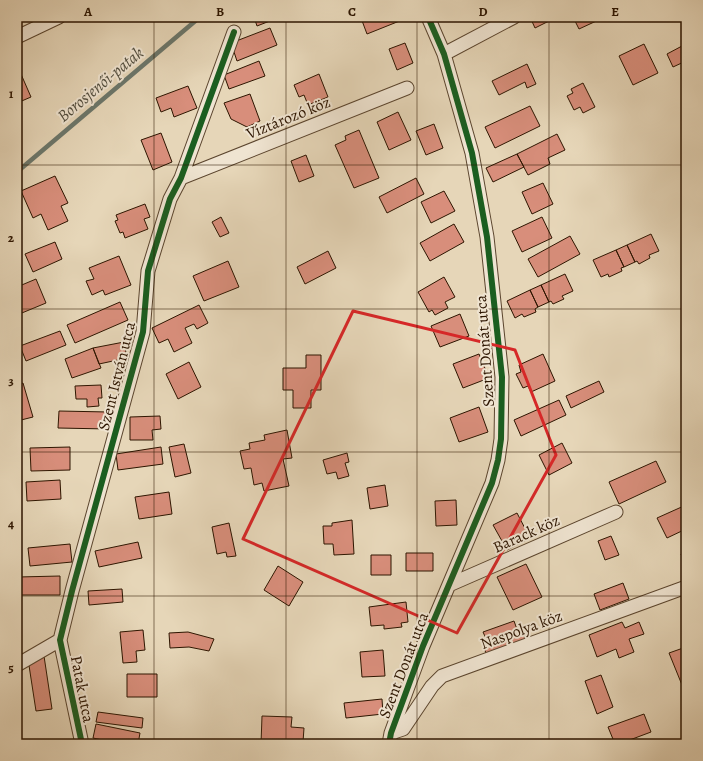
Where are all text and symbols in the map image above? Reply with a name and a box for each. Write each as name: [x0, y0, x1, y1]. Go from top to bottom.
text: A: [83, 3, 93, 20]
text: B: [216, 3, 224, 20]
text: C: [348, 3, 356, 20]
text: D: [478, 3, 488, 20]
text: E: [611, 3, 619, 20]
water label: Borosjenői-patak: [52, 41, 149, 127]
text: 1: [9, 85, 14, 102]
street label: Víztározó köz: [242, 91, 334, 145]
text: 2: [8, 229, 15, 246]
street label: Szent Donát utca: [470, 294, 500, 408]
street label: Szent István utca: [93, 319, 141, 433]
text: 3: [8, 372, 14, 389]
street label: Barack köz: [489, 509, 563, 558]
text: 4: [8, 515, 14, 532]
street label: Naspolya köz: [477, 605, 565, 655]
street label: Szent Donát utca: [374, 609, 434, 722]
street label: Patak utca: [65, 654, 99, 725]
text: 5: [8, 659, 14, 676]

